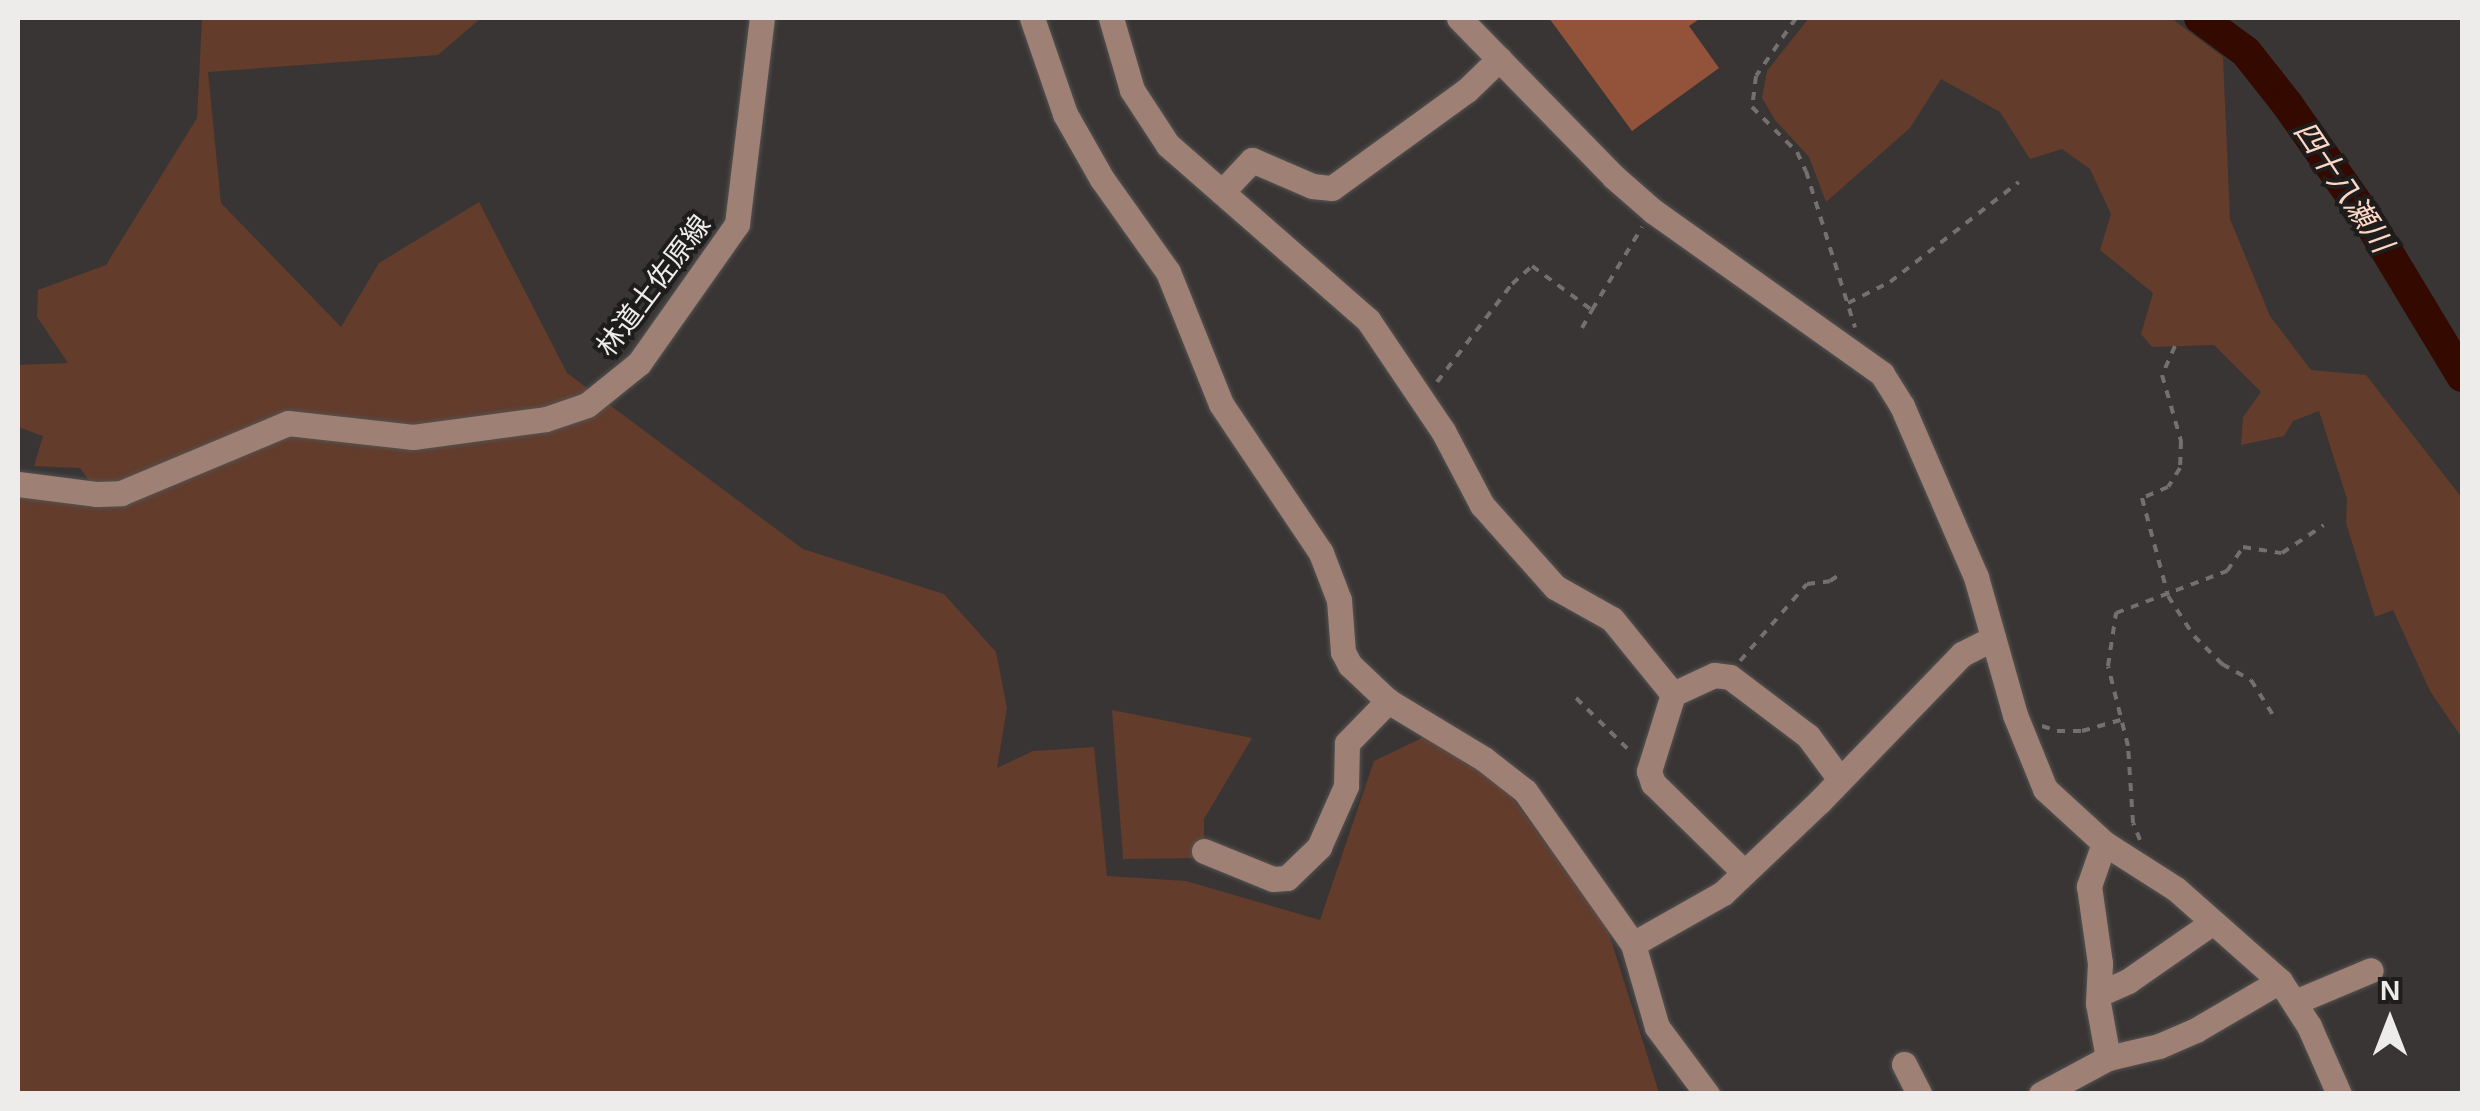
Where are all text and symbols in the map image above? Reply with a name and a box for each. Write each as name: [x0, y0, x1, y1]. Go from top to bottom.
water label: 四十八瀬川: [2286, 115, 2400, 259]
street label: 林道土佐原線: [590, 209, 718, 363]
north arrow: [2340, 971, 2440, 1071]
text: N: [2380, 975, 2400, 1006]

